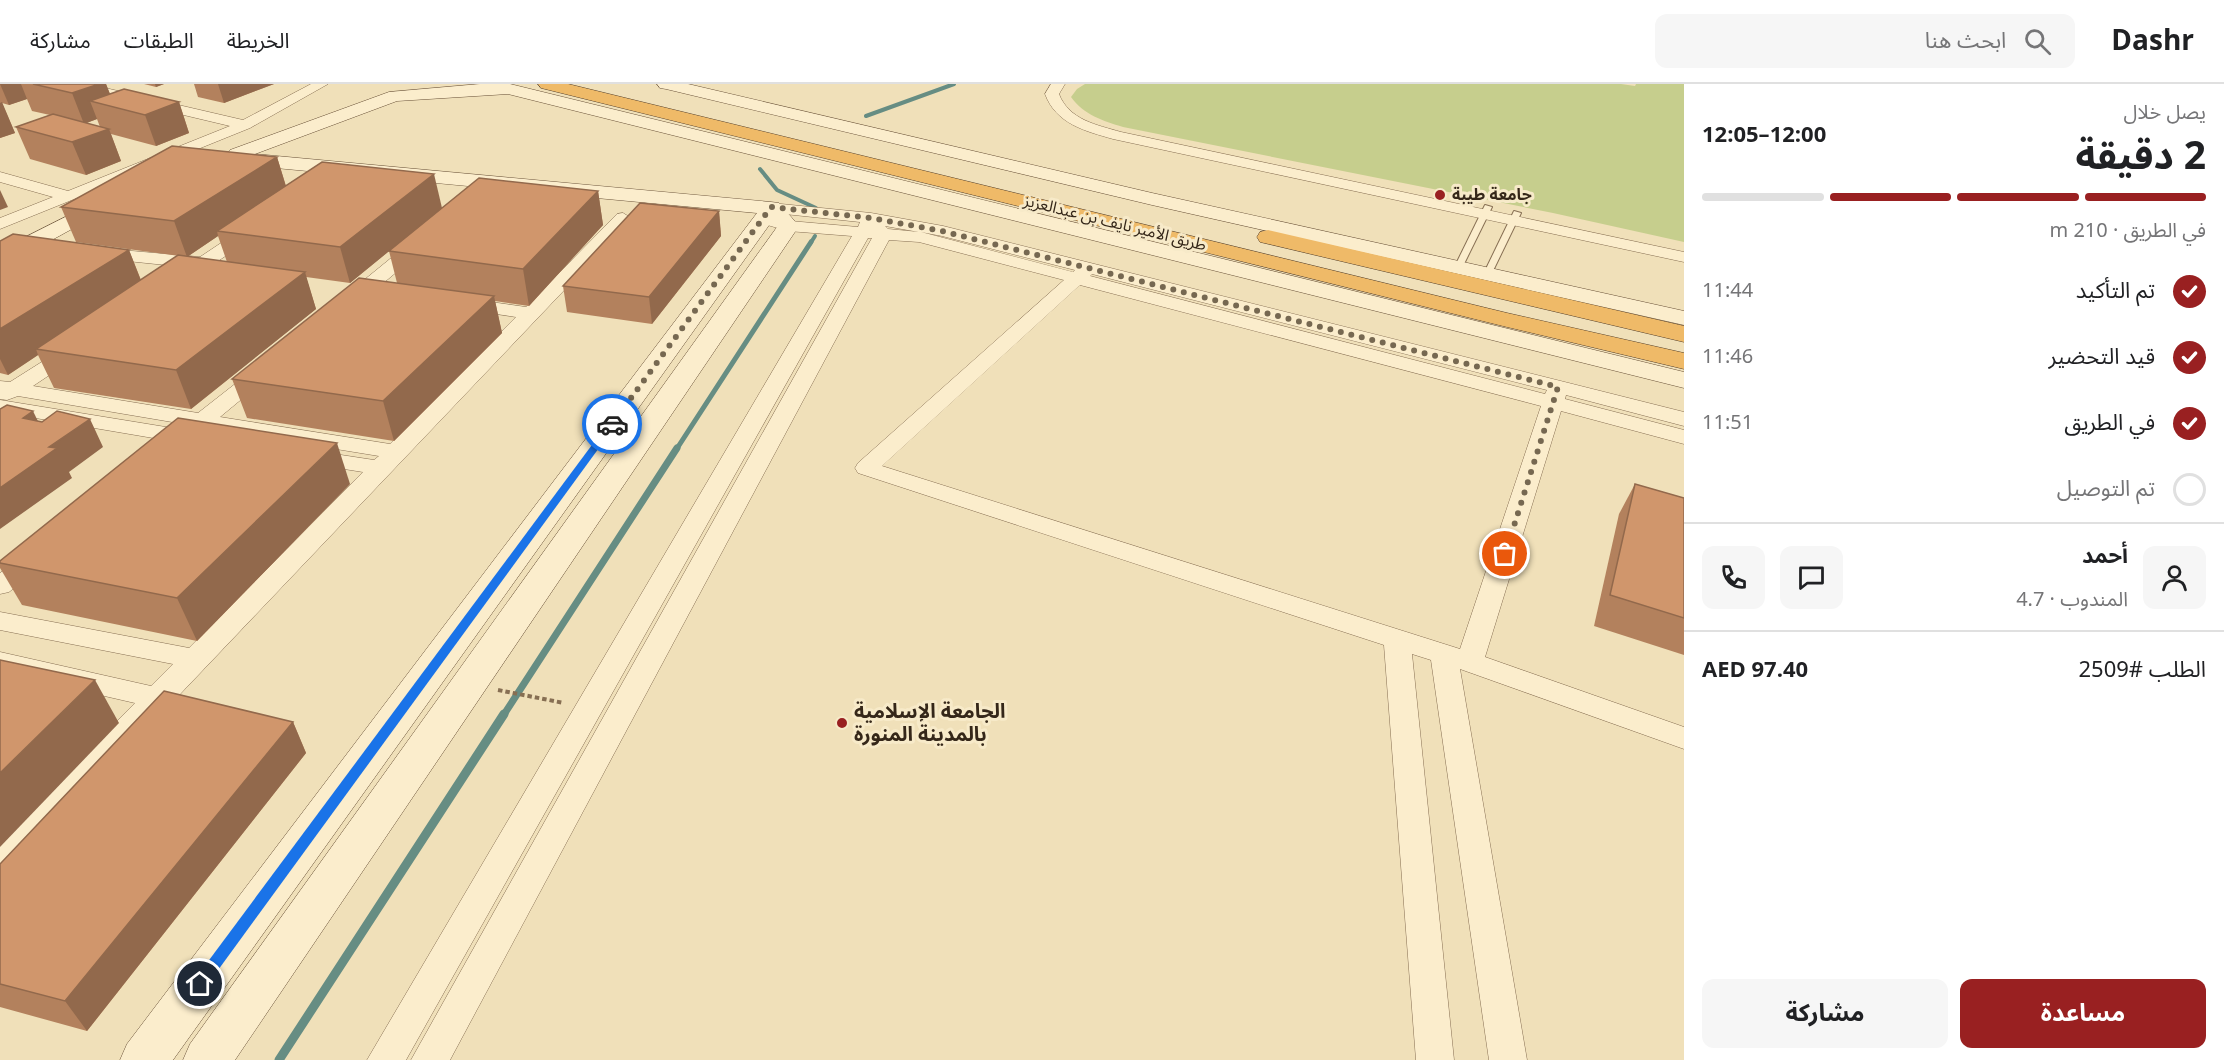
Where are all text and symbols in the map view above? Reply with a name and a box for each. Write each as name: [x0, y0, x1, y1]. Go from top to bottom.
text: Dashr: [2111, 12, 2194, 71]
search box: [1655, 14, 2075, 68]
text: ابحث هنا: [1925, 18, 2006, 64]
text: مشاركة: [30, 19, 91, 63]
text: الطبقات: [124, 19, 194, 63]
text: الخريطة: [227, 19, 290, 63]
icon: search: [2021, 25, 2054, 58]
text: يصل خلال: [2124, 92, 2206, 134]
text: 12:00–12:05: [1702, 112, 1826, 158]
text: 2 دقيقة: [2075, 115, 2206, 198]
place label: جامعة طيبة: [1452, 178, 1532, 212]
street label: طريق الأمير نايف بن عبدالعزيز: [1019, 184, 1210, 262]
marker: جامعة طيبة: [1433, 188, 1447, 202]
text: في الطريق · 210 m: [2050, 210, 2206, 252]
text: تم التأكيد: [2076, 268, 2155, 314]
text: 11:44: [1702, 270, 1753, 312]
icon: check: [2173, 275, 2206, 308]
text: قيد التحضير: [2049, 334, 2155, 380]
text: 11:46: [1702, 336, 1753, 378]
icon: check: [2173, 341, 2206, 374]
courier: [582, 394, 642, 454]
text: في الطريق: [2064, 400, 2155, 446]
text: 11:51: [1702, 402, 1753, 444]
icon: check: [2173, 407, 2206, 440]
icon: car: [596, 408, 629, 441]
text: تم التوصيل: [2057, 466, 2155, 512]
pin: [1479, 528, 1530, 579]
text: أحمد: [2082, 533, 2128, 579]
icon: bag: [1488, 537, 1521, 570]
button: phone: [1702, 546, 1765, 609]
button: chat: [1780, 546, 1843, 609]
button: person: [2143, 546, 2206, 609]
text: المندوب · 4.7: [2016, 579, 2128, 621]
text: AED 97.40: [1702, 647, 1808, 693]
text: الطلب #2509: [2079, 647, 2206, 693]
place label: الجامعة الإسلامية بالمدينة المنورة: [854, 691, 1006, 756]
marker: الجامعة الإسلامية بالمدينة المنورة: [835, 716, 849, 730]
pin: [174, 958, 225, 1009]
icon: home: [183, 967, 216, 1000]
button: مشاركة: [1702, 979, 1948, 1048]
button: مساعدة: [1960, 979, 2206, 1048]

